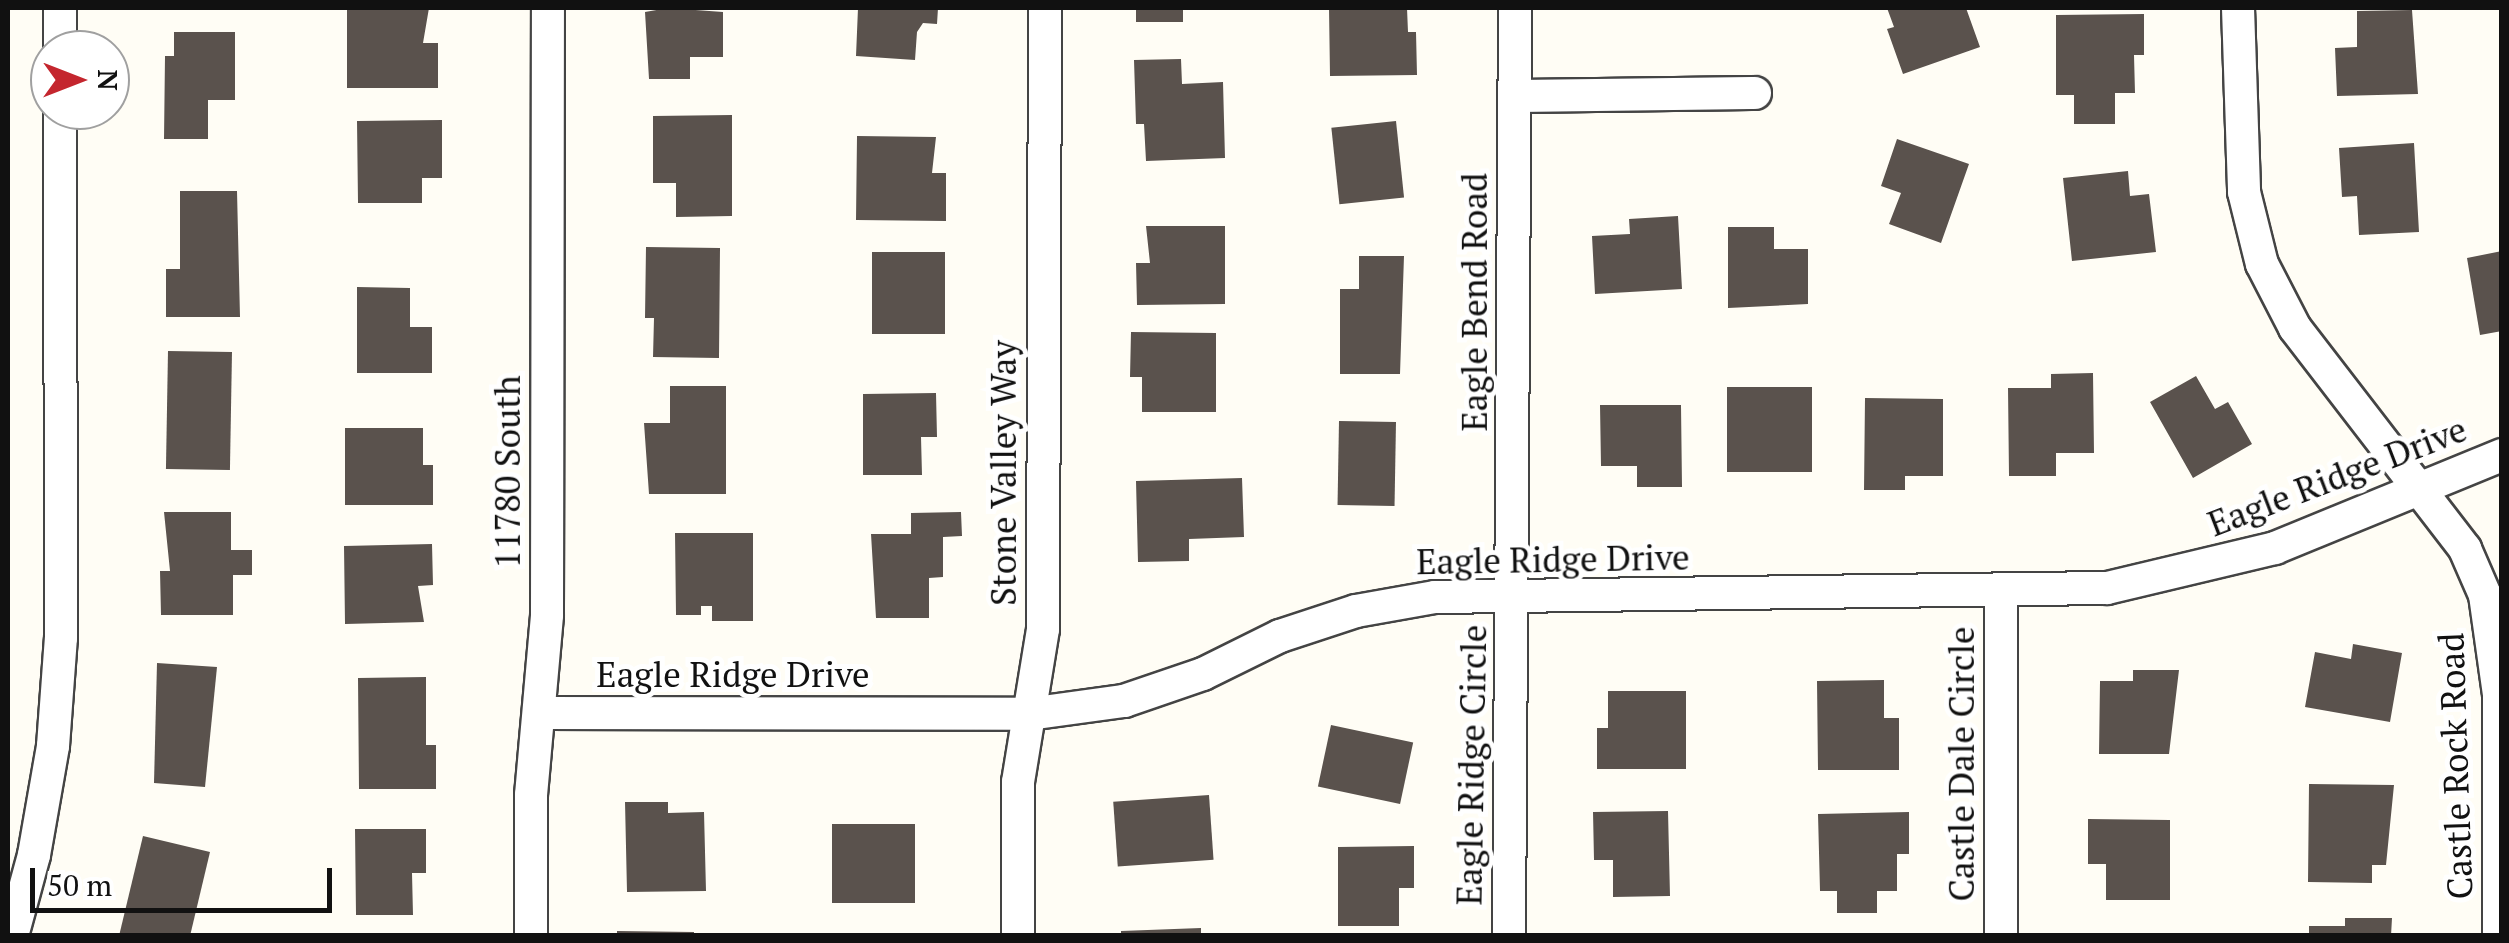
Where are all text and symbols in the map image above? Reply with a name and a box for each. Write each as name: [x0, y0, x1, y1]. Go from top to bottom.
north arrow: [30, 30, 130, 130]
text: N: [90, 69, 127, 91]
street label: Eagle Bend Road: [1453, 172, 1495, 432]
street label: Stone Valley Way: [982, 340, 1024, 606]
street label: 11780 South: [486, 375, 528, 569]
street label: Eagle Ridge Drive: [2202, 407, 2472, 545]
street label: Eagle Ridge Drive: [1416, 536, 1690, 582]
street label: Eagle Ridge Circle: [1448, 624, 1494, 906]
street label: Castle Dale Circle: [1940, 626, 1982, 902]
street label: Castle Rock Road: [2429, 632, 2481, 900]
street label: Eagle Ridge Drive: [596, 653, 870, 695]
scale bar: [35, 848, 338, 910]
text: 50 m: [47, 865, 112, 905]

